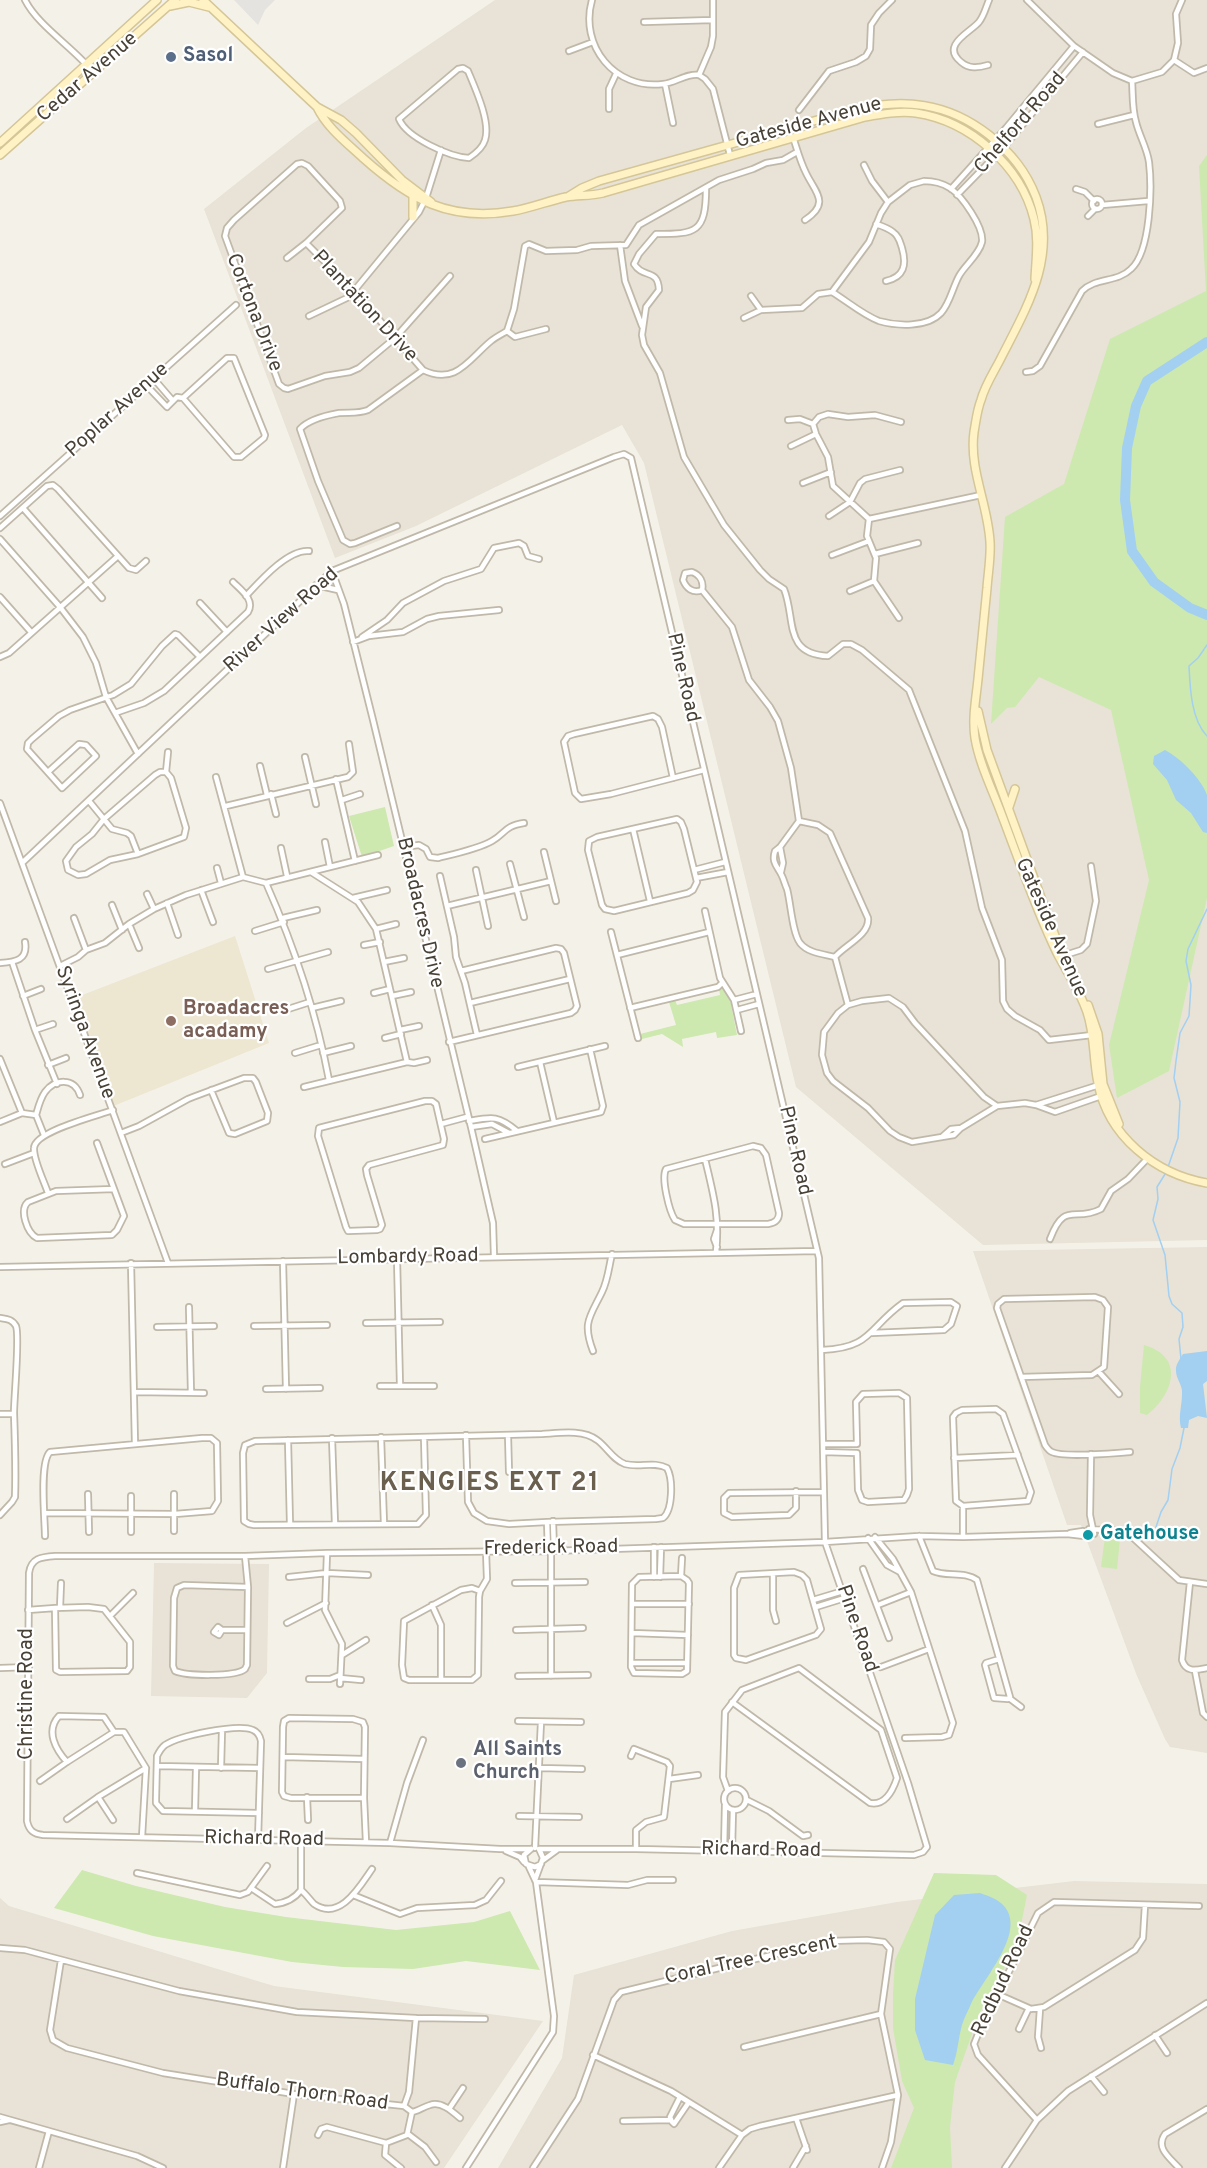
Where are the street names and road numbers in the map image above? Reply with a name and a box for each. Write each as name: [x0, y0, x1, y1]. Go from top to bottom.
street label: Cedar Avenue: [33, 28, 143, 128]
street label: Chelford Road: [970, 68, 1072, 180]
street label: Gateside Avenue: [733, 93, 885, 155]
street label: Plantation Drive: [306, 246, 422, 368]
street label: Cortona Drive: [219, 251, 287, 375]
street label: Poplar Avenue: [62, 358, 174, 464]
street label: River View Road: [220, 563, 344, 679]
street label: Pine Road: [660, 631, 704, 725]
street label: Broadacres Drive: [390, 835, 448, 991]
street label: Gateside Avenue: [1009, 855, 1091, 1001]
street label: Syringa Avenue: [49, 963, 119, 1103]
street label: Pine Road: [772, 1104, 816, 1198]
street label: Lombardy Road: [337, 1245, 479, 1271]
street label: Frederick Road: [483, 1536, 619, 1562]
street label: Pine Road: [830, 1582, 882, 1676]
street label: Christine Road: [16, 1628, 40, 1760]
street label: Richard Road: [204, 1827, 324, 1853]
street label: Richard Road: [701, 1838, 821, 1864]
street label: Redbud Road: [968, 1922, 1040, 2040]
street label: Coral Tree Crescent: [663, 1931, 839, 1991]
street label: Buffalo Thorn Road: [214, 2069, 390, 2117]

